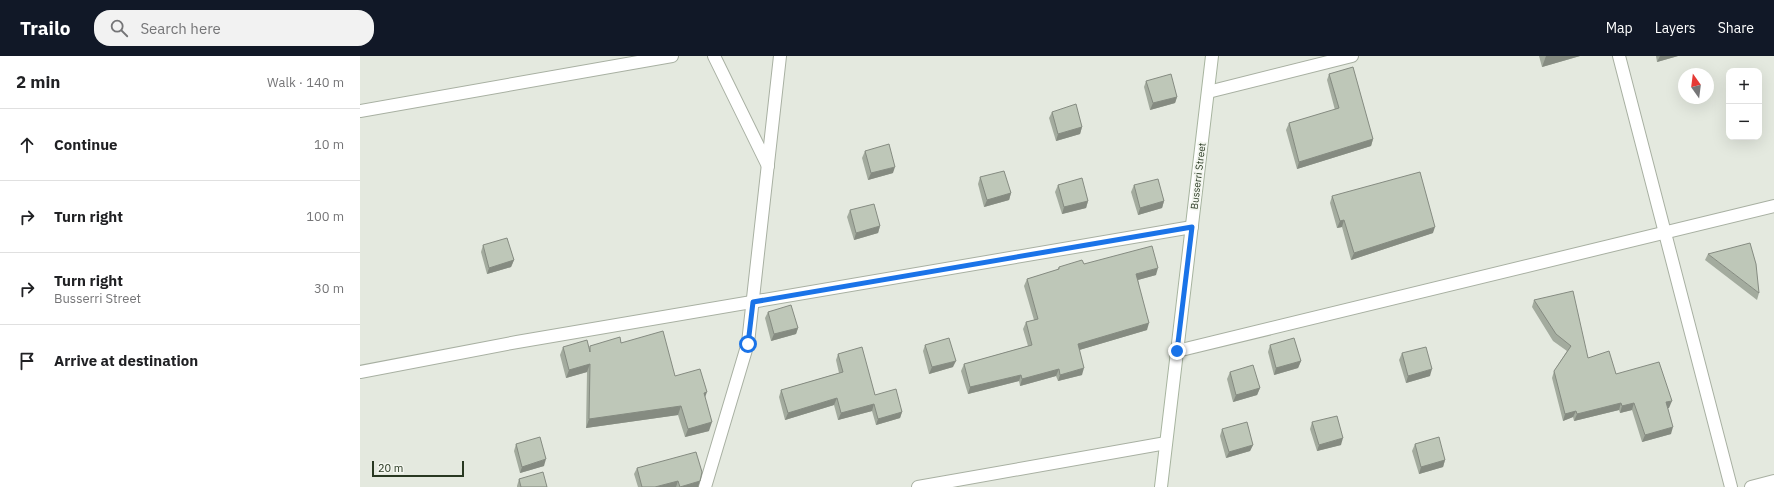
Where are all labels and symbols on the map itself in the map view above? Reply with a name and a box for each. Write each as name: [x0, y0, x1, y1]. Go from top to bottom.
north arrow: [1678, 68, 1714, 104]
street label: Busserri Street: [1187, 141, 1209, 210]
route start: [739, 335, 757, 353]
route end: [1168, 342, 1186, 360]
scale bar: [372, 459, 464, 478]

